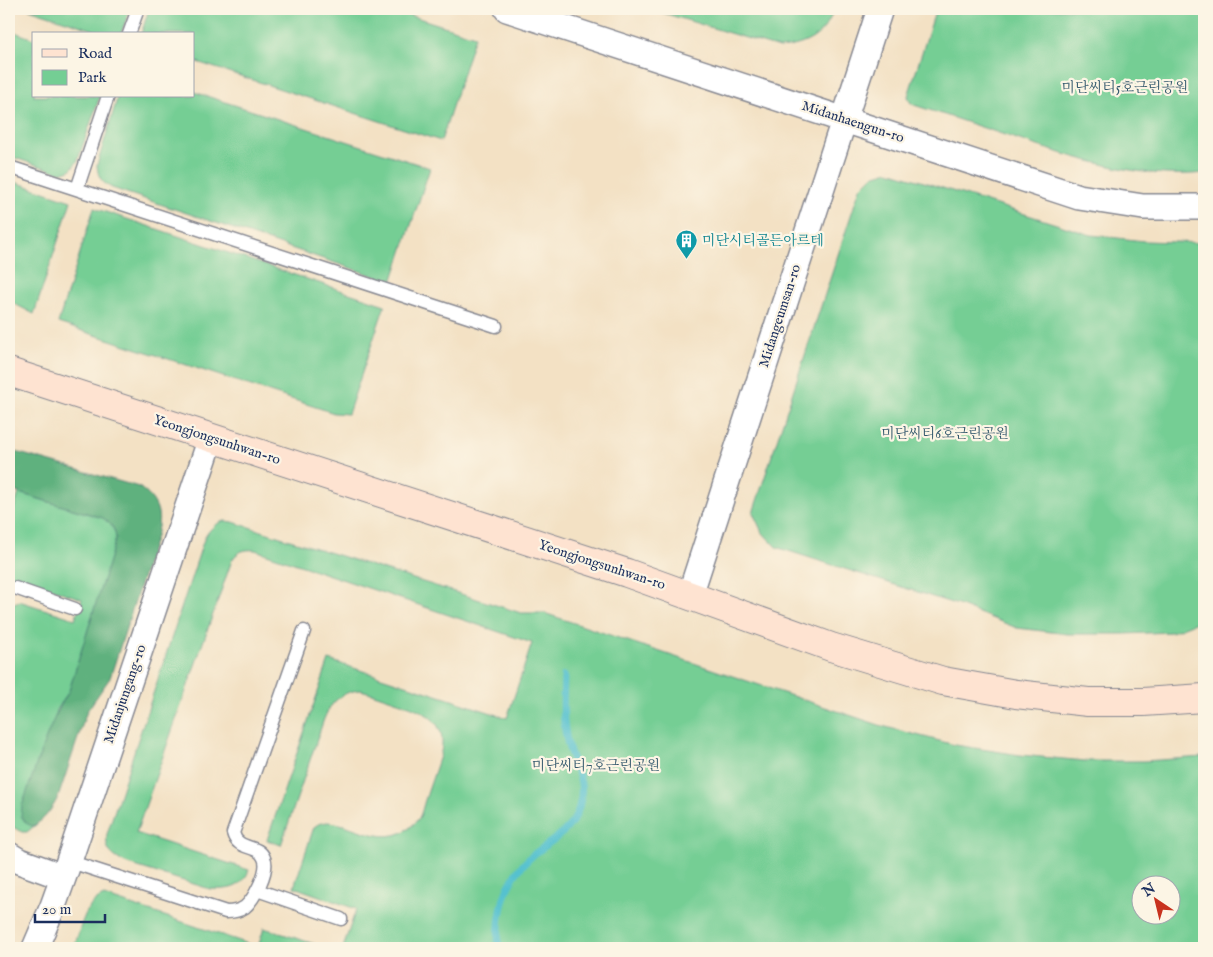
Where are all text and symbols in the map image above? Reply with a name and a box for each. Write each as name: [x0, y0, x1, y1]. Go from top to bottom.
legend: [32, 32, 195, 98]
text: Road: [78, 44, 113, 63]
text: Park: [78, 68, 108, 87]
park label: 미단씨티5호근린공원: [1062, 79, 1188, 97]
street label: Midanhaengun-ro: [799, 97, 907, 147]
building icon: 미단시티골든아르테: [674, 229, 698, 260]
place label: 미단시티골든아르테: [702, 232, 824, 250]
street label: Midangeumsan-ro: [755, 262, 805, 370]
street label: Yeongjongsunhwan-ro: [151, 411, 283, 469]
park label: 미단씨티6호근린공원: [881, 425, 1009, 443]
street label: Yeongjongsunhwan-ro: [536, 536, 668, 594]
street label: Midanjungang-ro: [100, 642, 151, 746]
park label: 미단씨티7호근린공원: [532, 757, 660, 775]
north arrow: [1130, 874, 1180, 924]
text: N: [1138, 879, 1159, 902]
scale bar: [35, 892, 105, 924]
text: 20 m: [42, 900, 72, 919]

